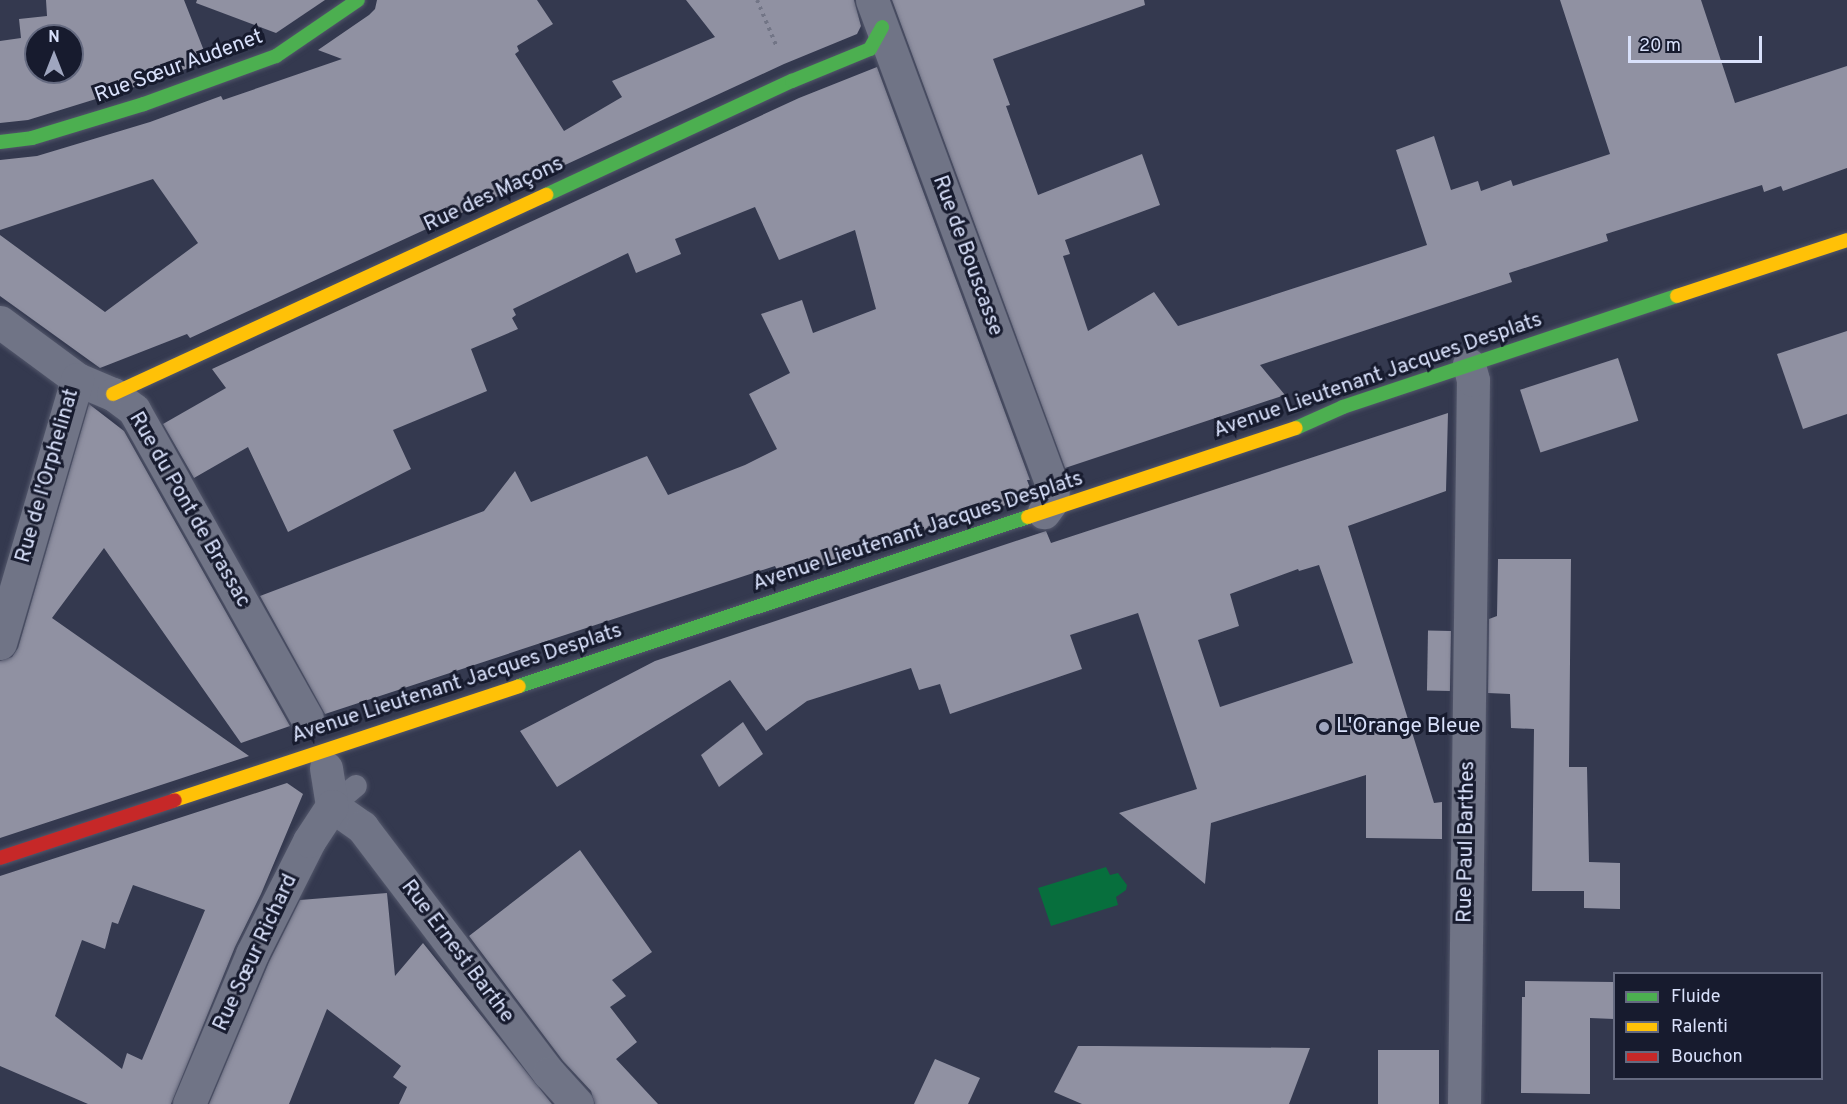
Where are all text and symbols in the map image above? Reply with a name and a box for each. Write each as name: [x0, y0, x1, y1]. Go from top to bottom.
north arrow: [24, 24, 84, 84]
scale bar: [1631, 24, 1764, 62]
street label: Rue Sœur Audenet: [91, 25, 267, 109]
text: N: [48, 28, 60, 48]
text: 20 m: [1639, 35, 1681, 58]
street label: Rue des Maçons: [420, 152, 568, 238]
street label: Rue de Bouscasse: [926, 172, 1008, 340]
street label: Avenue Lieutenant Jacques Desplats: [1210, 308, 1546, 444]
street label: Rue de l'Orphelinat: [11, 386, 85, 566]
street label: Rue du Pont de Brassac: [123, 408, 255, 612]
street label: Avenue Lieutenant Jacques Desplats: [750, 467, 1086, 597]
street label: Avenue Lieutenant Jacques Desplats: [289, 619, 625, 749]
place label: L'Orange Bleue: [1336, 714, 1480, 740]
marker: L'Orange Bleue: [1317, 720, 1331, 734]
street label: Rue Paul Barthes: [1453, 761, 1481, 923]
street label: Rue Sœur Richard: [209, 871, 303, 1035]
street label: Rue Ernest Barthe: [395, 875, 519, 1029]
legend: [1613, 972, 1823, 1080]
text: Fluide: [1671, 986, 1720, 1009]
text: Ralenti: [1671, 1016, 1728, 1039]
text: Bouchon: [1671, 1046, 1743, 1069]

